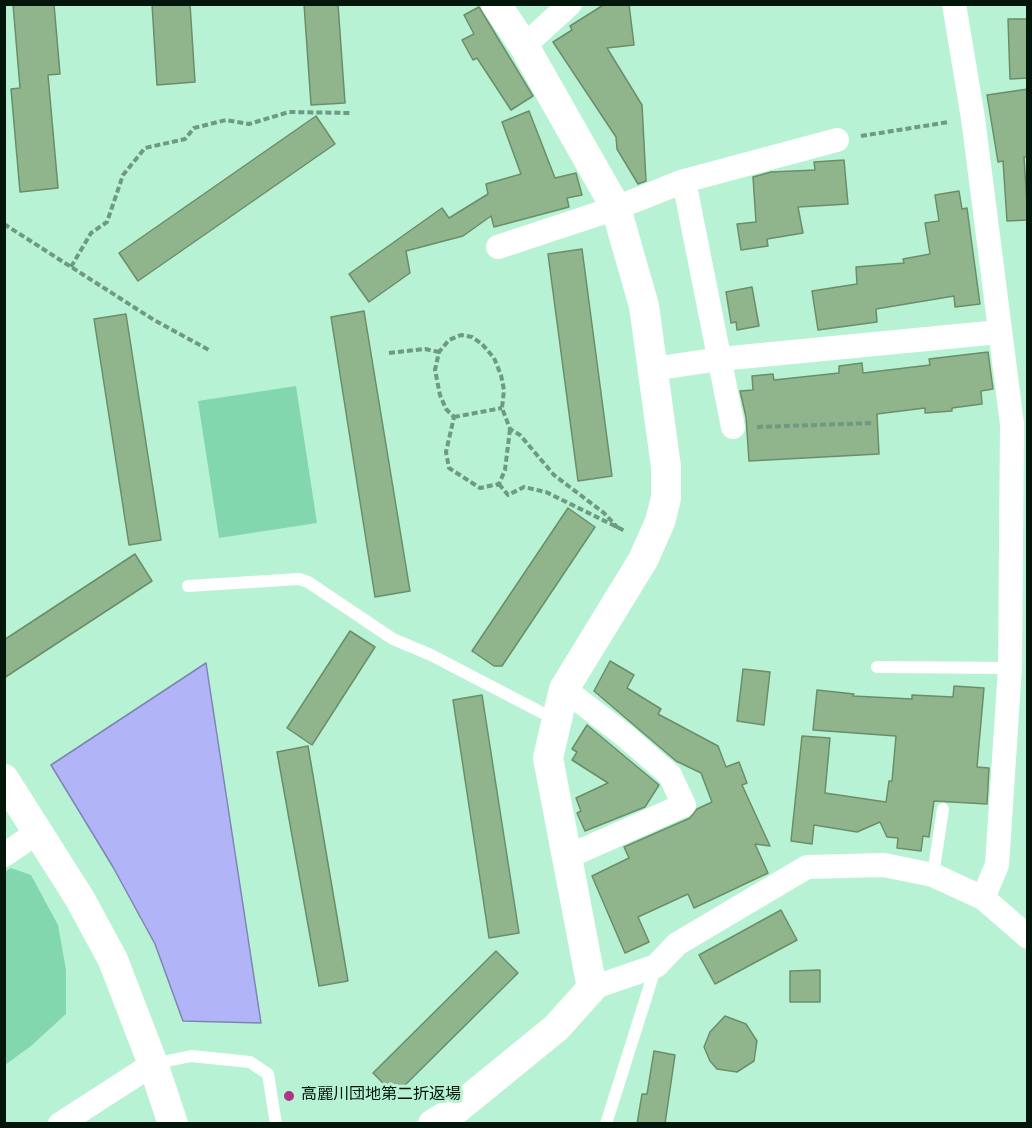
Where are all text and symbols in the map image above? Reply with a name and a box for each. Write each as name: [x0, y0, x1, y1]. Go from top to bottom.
place label: 高麗川団地第二折返場: [301, 1086, 461, 1106]
marker: 高麗川団地第二折返場: [282, 1089, 296, 1103]

